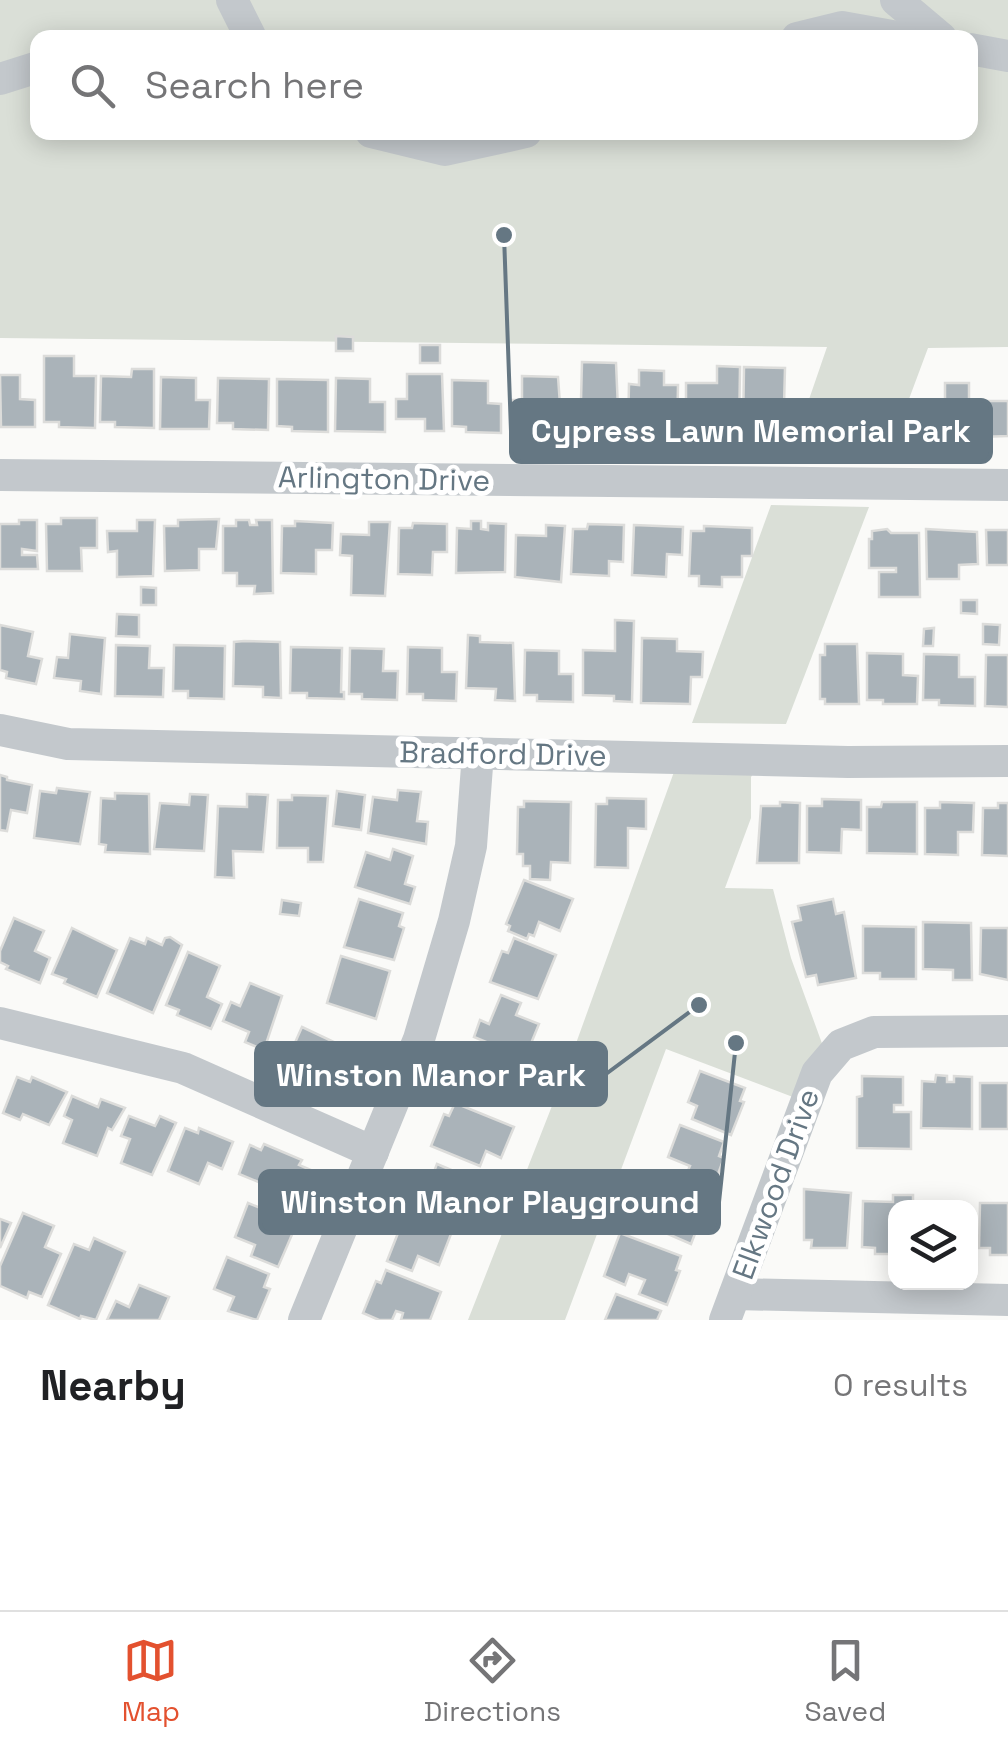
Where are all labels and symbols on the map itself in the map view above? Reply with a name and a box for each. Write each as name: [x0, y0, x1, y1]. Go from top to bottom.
callout: Cypress Lawn Memorial Park: [511, 400, 991, 462]
text: Cypress Lawn Memorial Park: [531, 411, 971, 451]
street label: Arlington Drive: [278, 457, 490, 500]
street label: Bradford Drive: [399, 732, 607, 775]
callout: Winston Manor Park: [256, 1043, 606, 1105]
text: Winston Manor Park: [276, 1055, 586, 1095]
street label: Elkwood Drive: [723, 1083, 828, 1285]
callout: Winston Manor Playground: [260, 1171, 719, 1233]
text: Winston Manor Playground: [280, 1182, 700, 1222]

